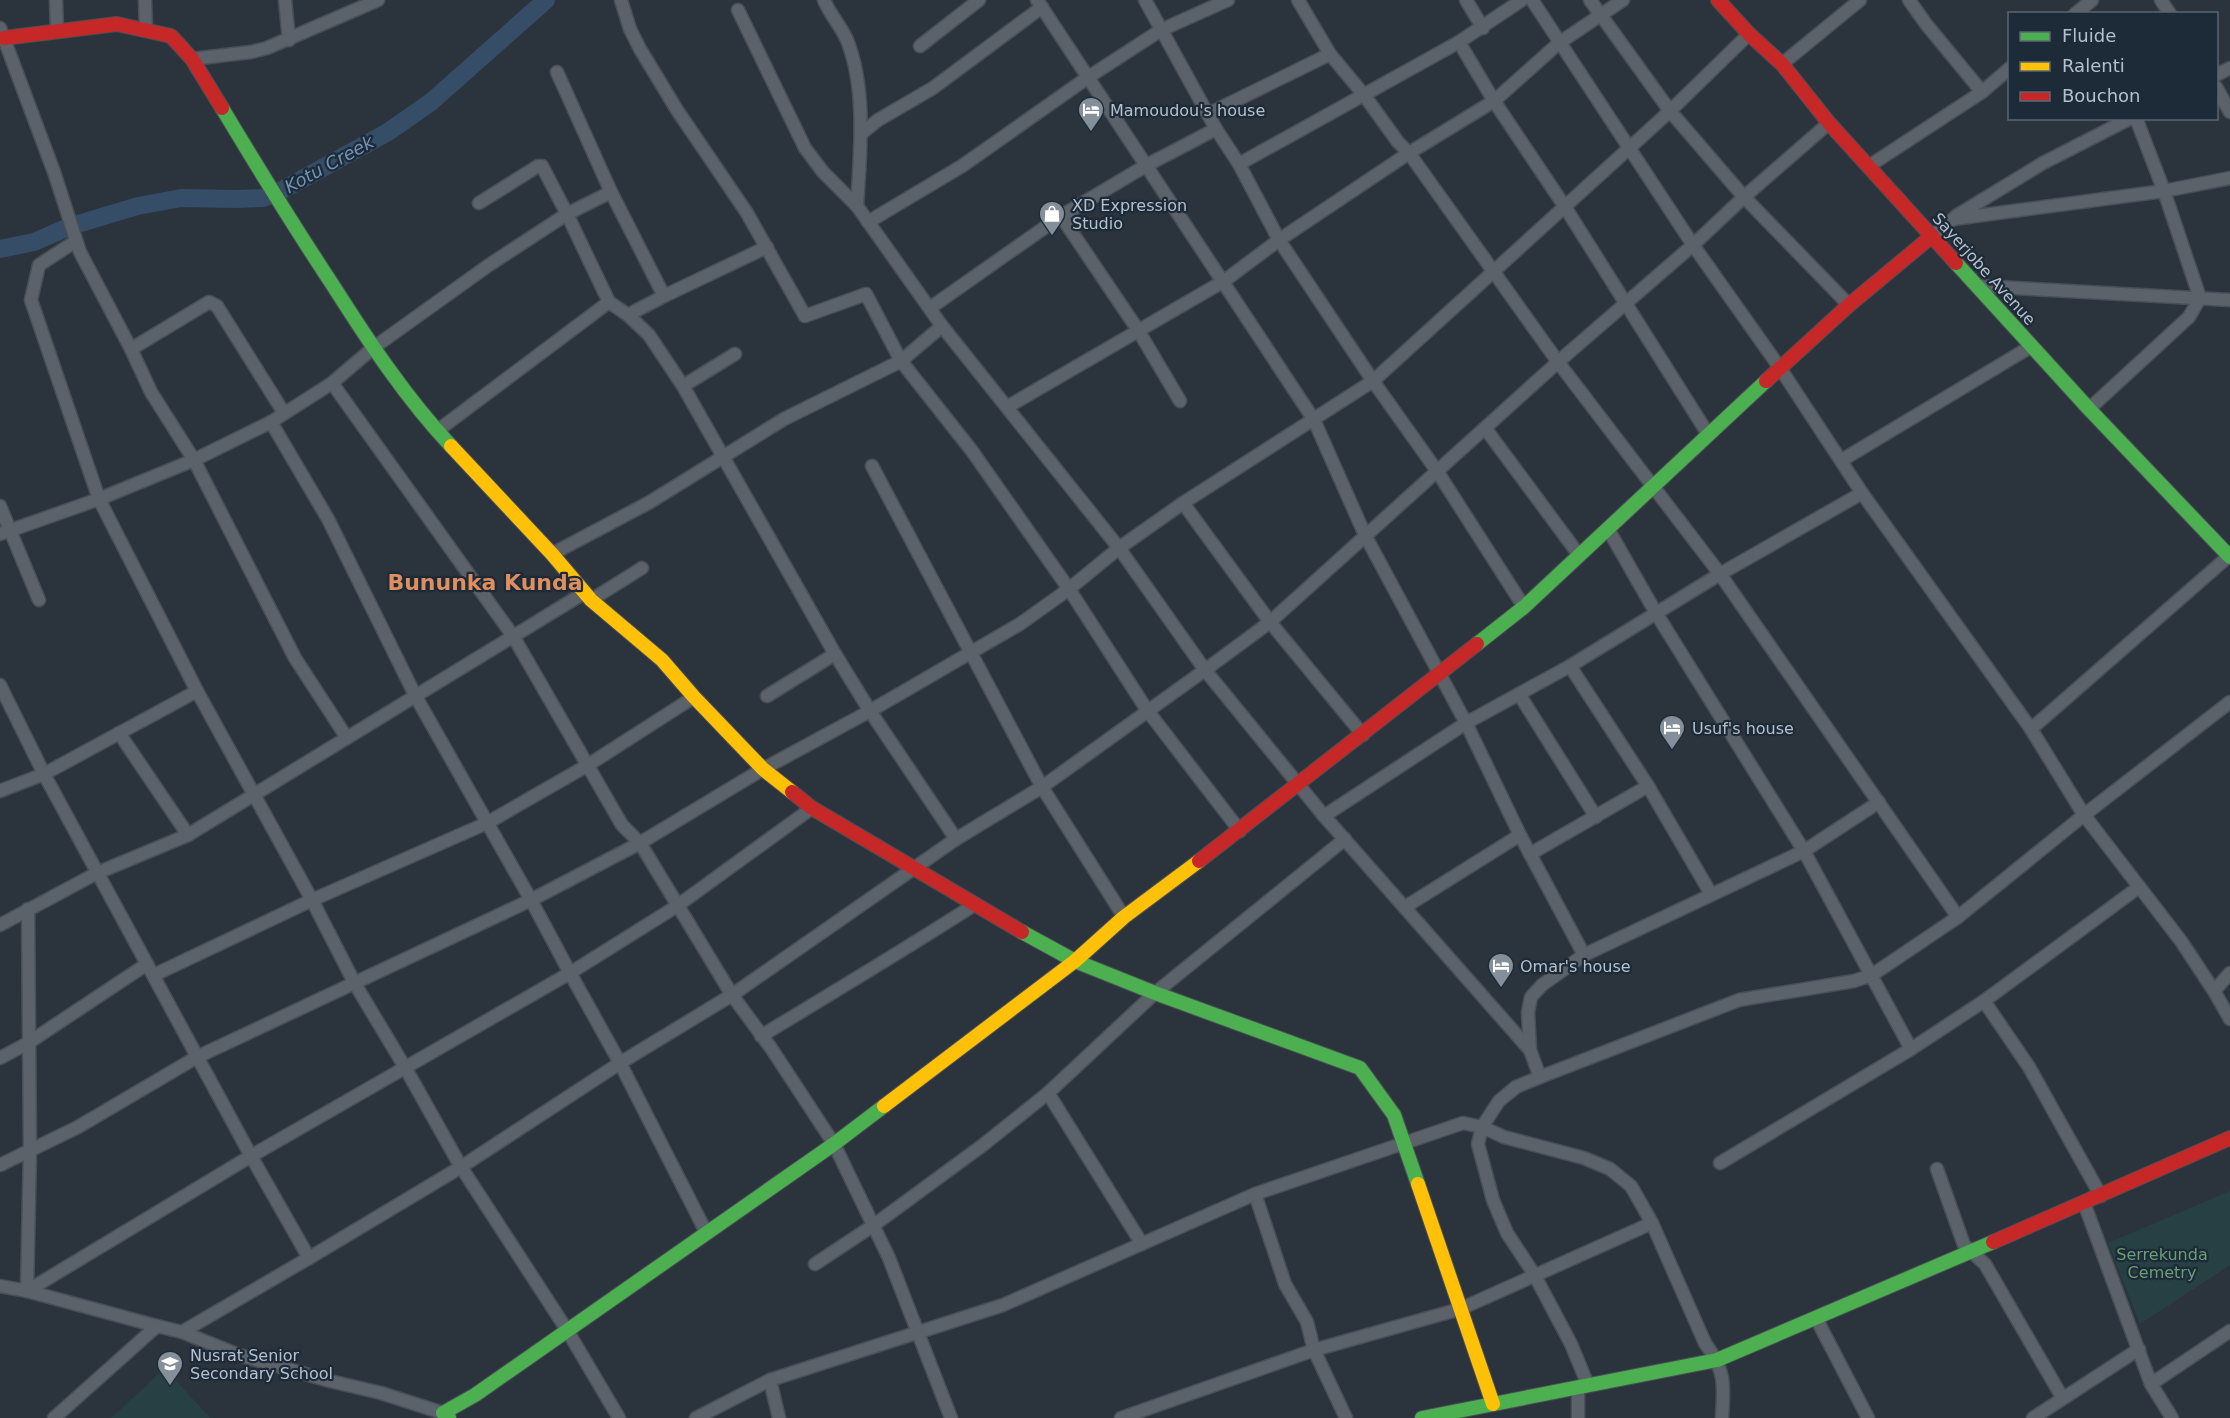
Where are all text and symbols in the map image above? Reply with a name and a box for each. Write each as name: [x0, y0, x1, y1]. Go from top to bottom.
legend: [2008, 12, 2218, 120]
text: Fluide: [2062, 25, 2116, 46]
text: Ralenti: [2062, 55, 2125, 76]
text: Bouchon: [2062, 85, 2141, 106]
hotel icon: Mamoudou's house: [1076, 95, 1106, 133]
place label: Mamoudou's house: [1110, 101, 1265, 120]
water label: Kotu Creek: [281, 130, 379, 197]
place label: XD Expression Studio: [1072, 196, 1187, 233]
shop icon: XD Expression Studio: [1037, 199, 1067, 237]
street label: Sayerjobe Avenue: [1929, 209, 2039, 329]
district label: Bununka Kunda: [387, 570, 583, 595]
hotel icon: Usuf's house: [1657, 713, 1687, 751]
place label: Usuf's house: [1692, 719, 1794, 738]
hotel icon: Omar's house: [1486, 951, 1516, 989]
place label: Omar's house: [1520, 957, 1631, 976]
park label: Serrekunda Cemetry: [2116, 1245, 2208, 1282]
place label: Nusrat Senior Secondary School: [190, 1346, 333, 1383]
school or university icon: Nusrat Senior Secondary School: [155, 1349, 185, 1387]

